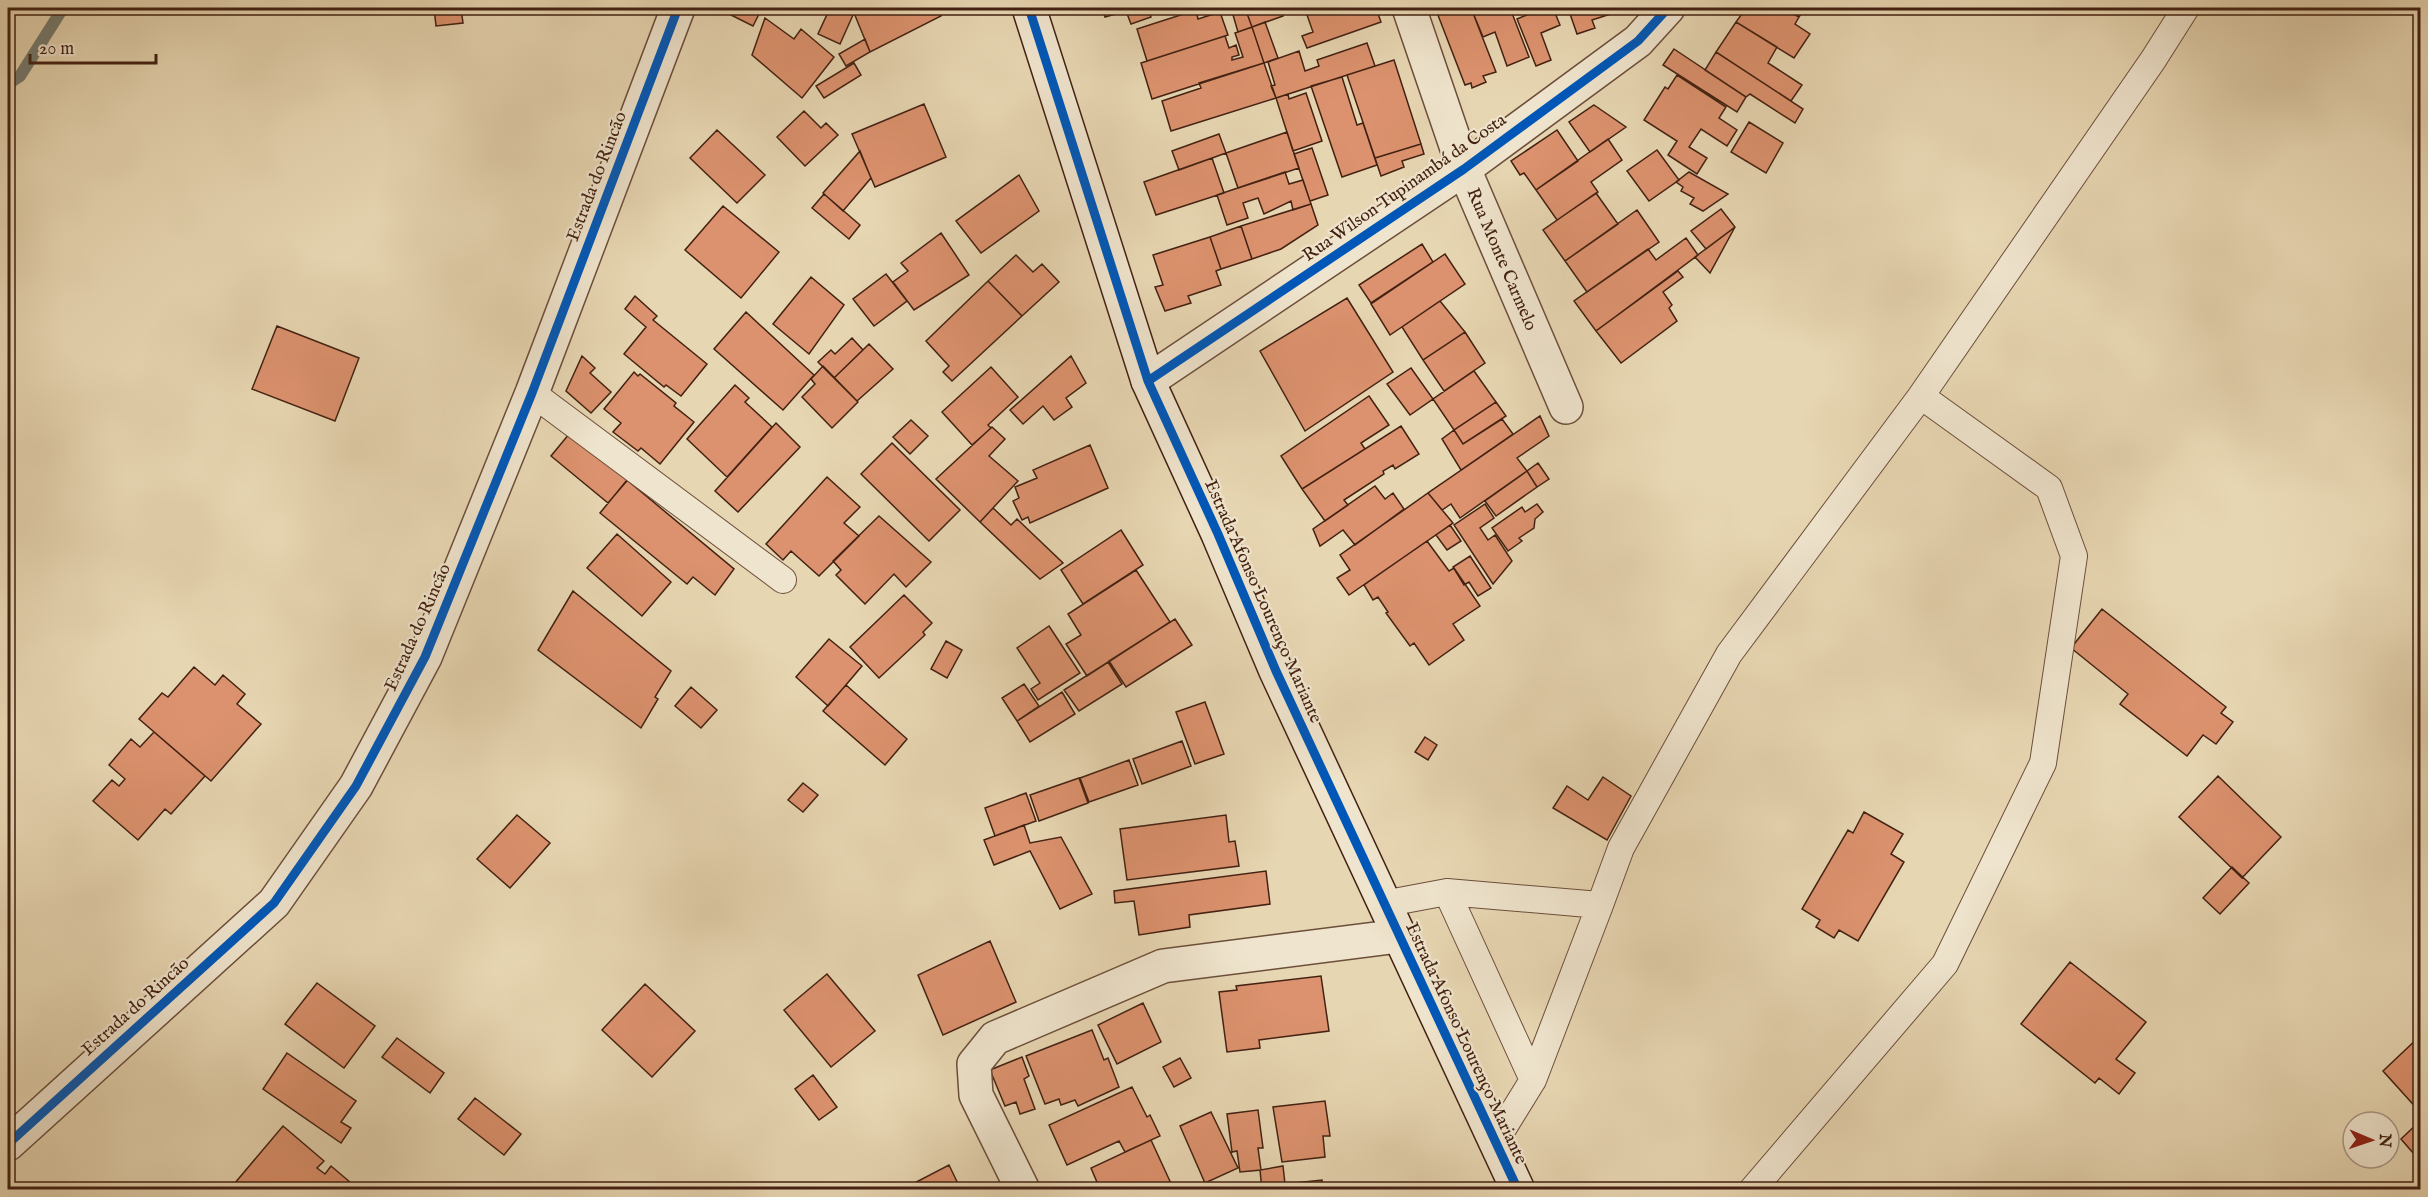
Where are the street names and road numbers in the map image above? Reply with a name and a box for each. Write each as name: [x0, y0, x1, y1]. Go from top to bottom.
street label: Estrada do Rincão: [562, 108, 633, 245]
street label: Rua Wilson Tupinambá da Costa: [1299, 109, 1511, 267]
street label: Rua Monte Carmelo: [1460, 185, 1542, 335]
street label: Estrada Afonso Lourenço Mariante: [1198, 476, 1327, 727]
street label: Estrada do Rincão: [380, 560, 457, 695]
street label: Estrada Afonso Lourenço Mariante: [1399, 919, 1532, 1168]
street label: Estrada do Rincão: [77, 952, 195, 1062]

